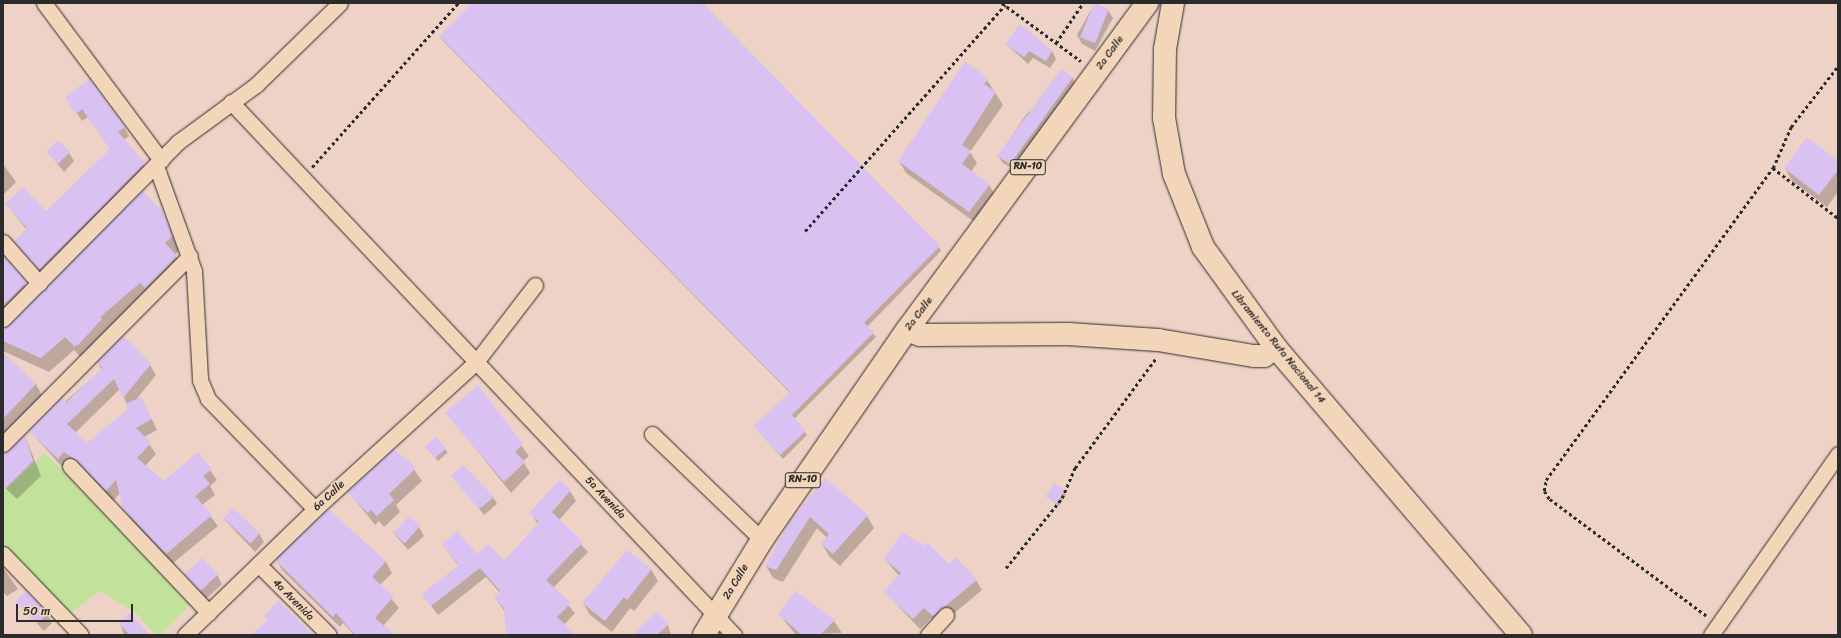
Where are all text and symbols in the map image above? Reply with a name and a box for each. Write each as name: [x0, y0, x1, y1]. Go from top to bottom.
street label: 2a Calle: [1093, 33, 1127, 73]
road number: RN-10: [1009, 159, 1047, 175]
street label: Libramiento Ruta Nacional 14: [1228, 288, 1328, 406]
street label: 2a Calle: [902, 294, 936, 334]
road number: RN-10: [784, 472, 822, 488]
street label: 5a Avenida: [582, 474, 628, 522]
street label: 6a Calle: [310, 478, 348, 514]
street label: 2a Calle: [720, 562, 752, 602]
street label: 4a Avenida: [269, 576, 317, 624]
scale bar: [18, 596, 135, 622]
text: 50 m: [23, 600, 50, 622]

